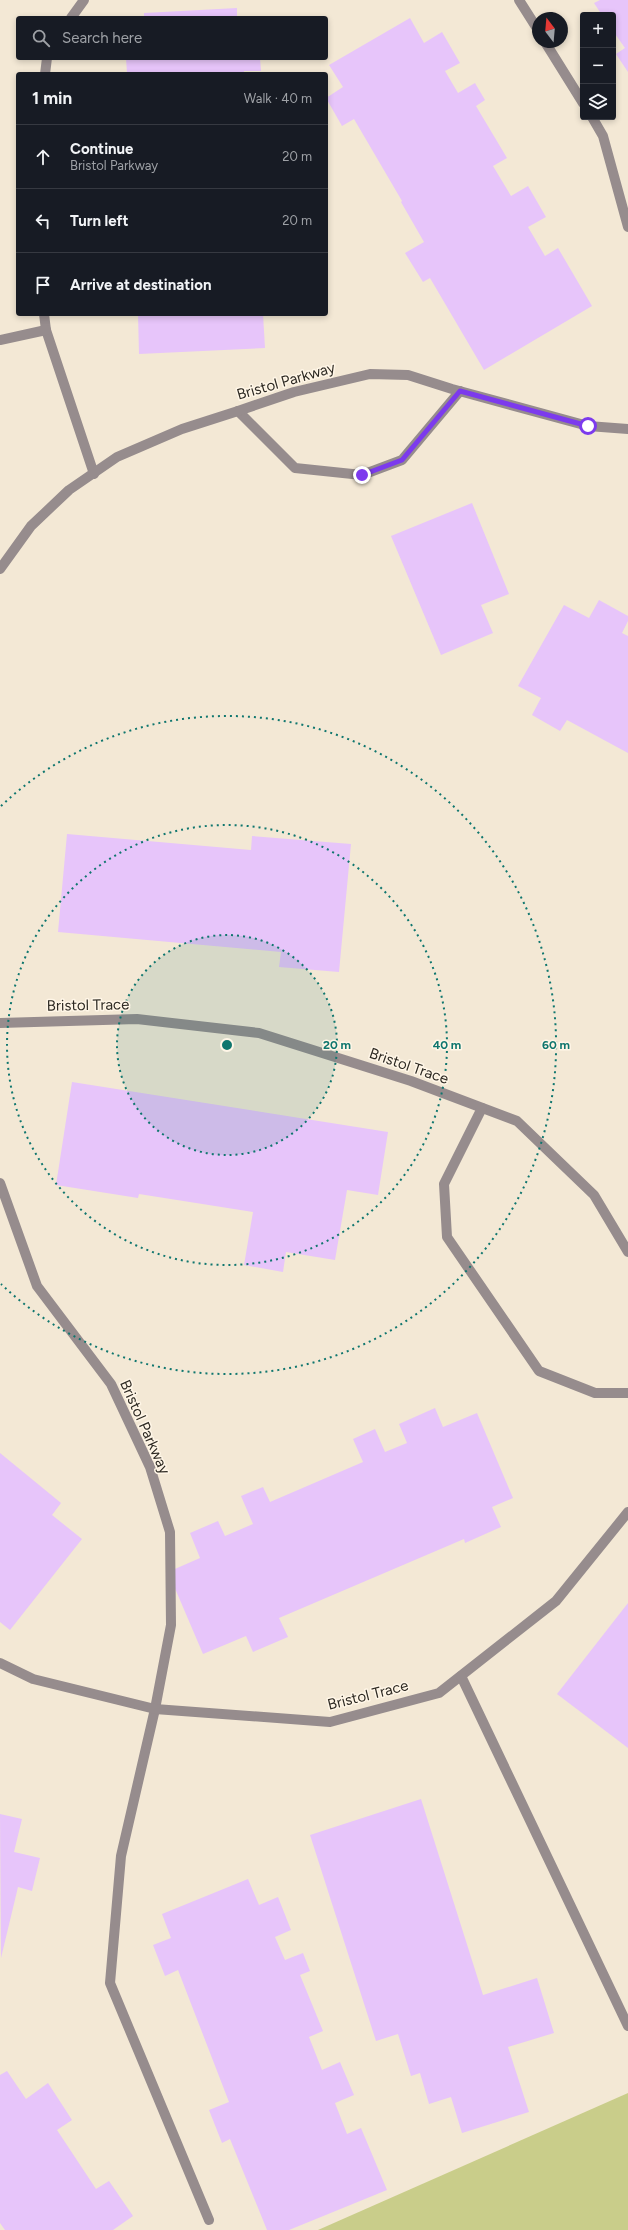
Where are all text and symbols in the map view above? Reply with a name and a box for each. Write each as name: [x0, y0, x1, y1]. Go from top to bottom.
north arrow: [532, 12, 568, 48]
map controls: [580, 12, 616, 120]
button: +: [580, 12, 616, 48]
search box: [16, 16, 328, 60]
icon: search: [30, 27, 52, 49]
text: Search here: [62, 29, 142, 47]
button: −: [580, 48, 616, 84]
button: layers: [580, 84, 616, 120]
text: 1 min: [32, 88, 72, 108]
text: Walk · 40 m: [244, 91, 312, 106]
text: Continue: [70, 140, 133, 158]
icon: ahead: [32, 146, 54, 168]
text: 20 m: [282, 149, 312, 164]
text: Bristol Parkway: [70, 158, 158, 173]
icon: left: [32, 210, 54, 232]
text: Turn left: [70, 212, 128, 230]
text: 20 m: [282, 213, 312, 228]
icon: arrive: [32, 274, 54, 296]
text: Arrive at destination: [70, 276, 211, 294]
street label: Bristol Parkway: [235, 358, 337, 404]
route start: [579, 417, 597, 435]
route end: [353, 466, 371, 484]
street label: Bristol Trace: [47, 995, 129, 1015]
centre of rings: [220, 1038, 234, 1052]
text: 20 m: [323, 1038, 351, 1052]
text: 40 m: [433, 1038, 461, 1052]
text: 60 m: [542, 1038, 570, 1052]
street label: Bristol Trace: [367, 1044, 451, 1088]
street label: Bristol Parkway: [116, 1377, 174, 1477]
street label: Bristol Trace: [326, 1676, 410, 1714]

